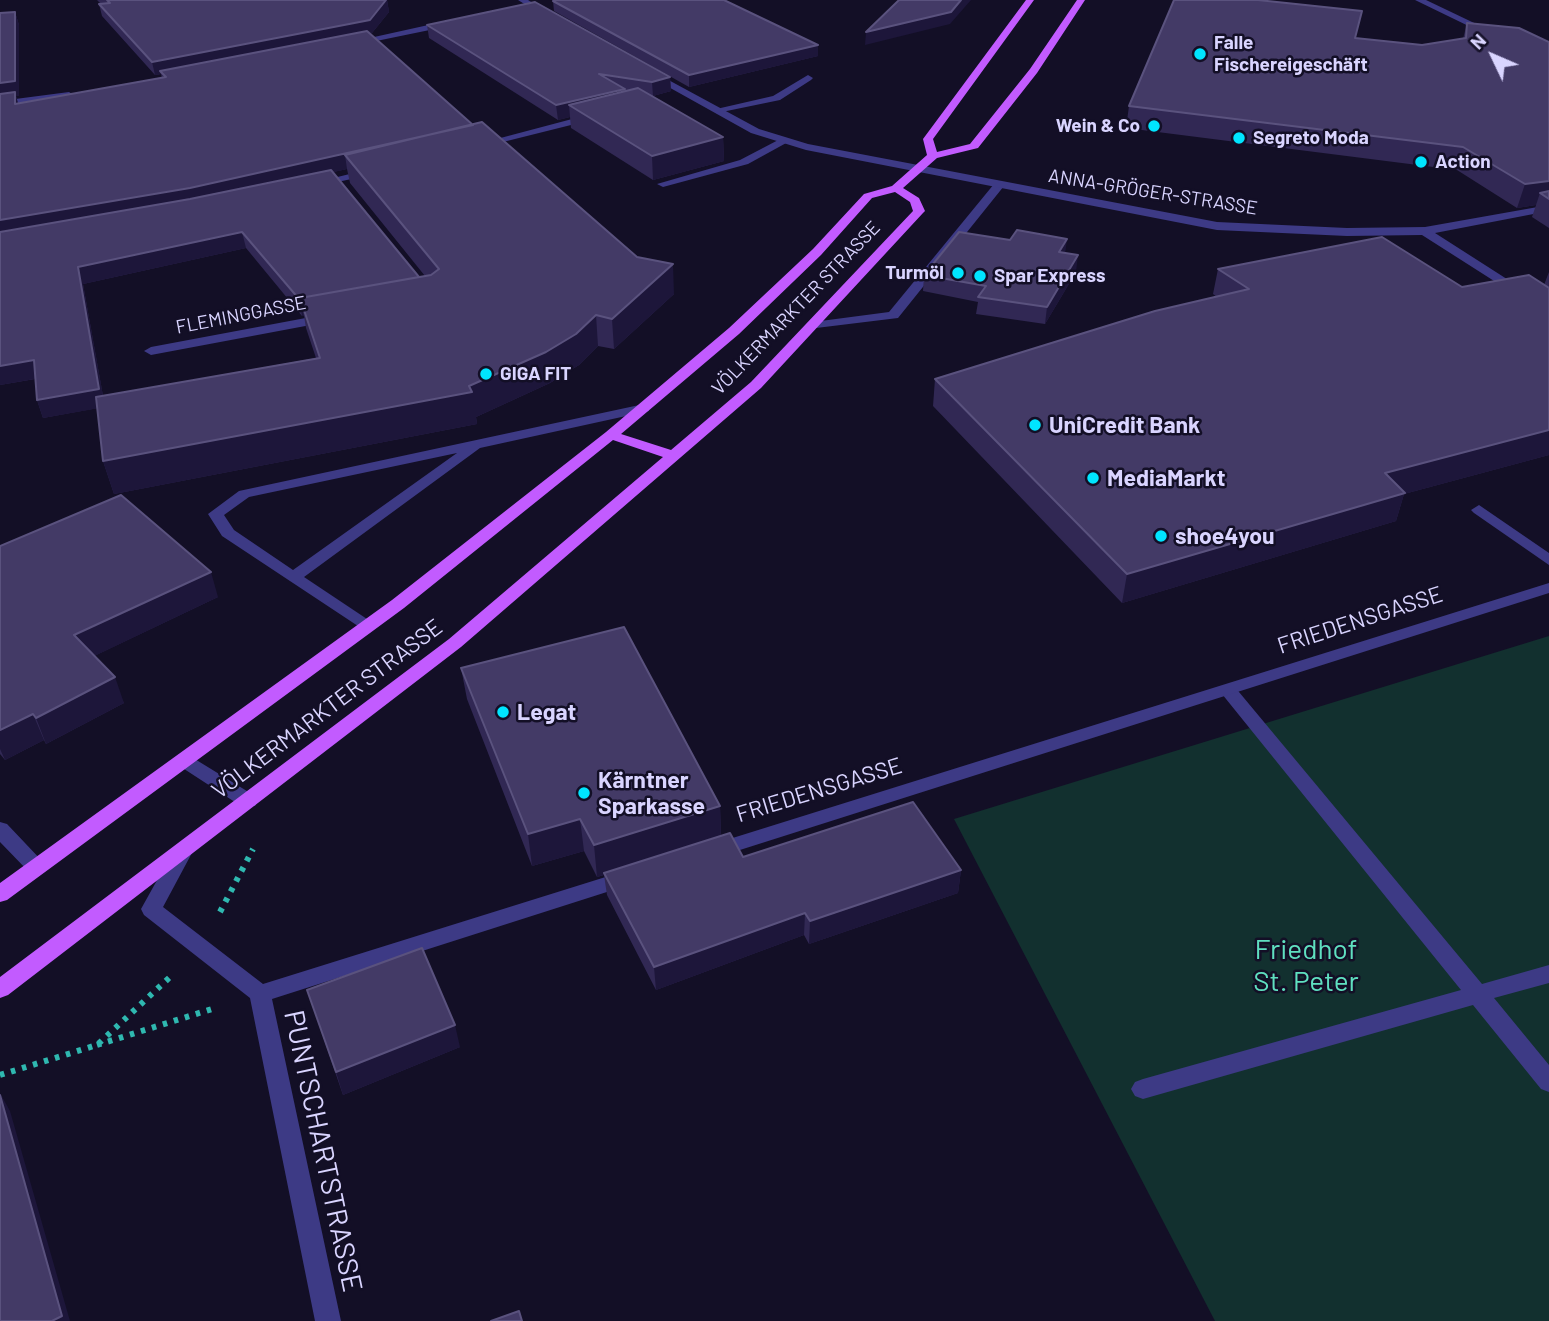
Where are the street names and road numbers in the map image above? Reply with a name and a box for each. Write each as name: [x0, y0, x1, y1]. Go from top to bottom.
street label: ANNA-GRÖGER-STRASSE: [1047, 164, 1259, 220]
street label: VÖLKERMARKTER STRASSE: [707, 216, 885, 400]
street label: FLEMINGGASSE: [174, 291, 308, 339]
street label: FRIEDENSGASSE: [1274, 580, 1446, 660]
street label: VÖLKERMARKTER STRASSE: [206, 613, 448, 805]
street label: FRIEDENSGASSE: [733, 752, 905, 828]
street label: PUNTSCHARTSTRASSE: [277, 1007, 369, 1295]

